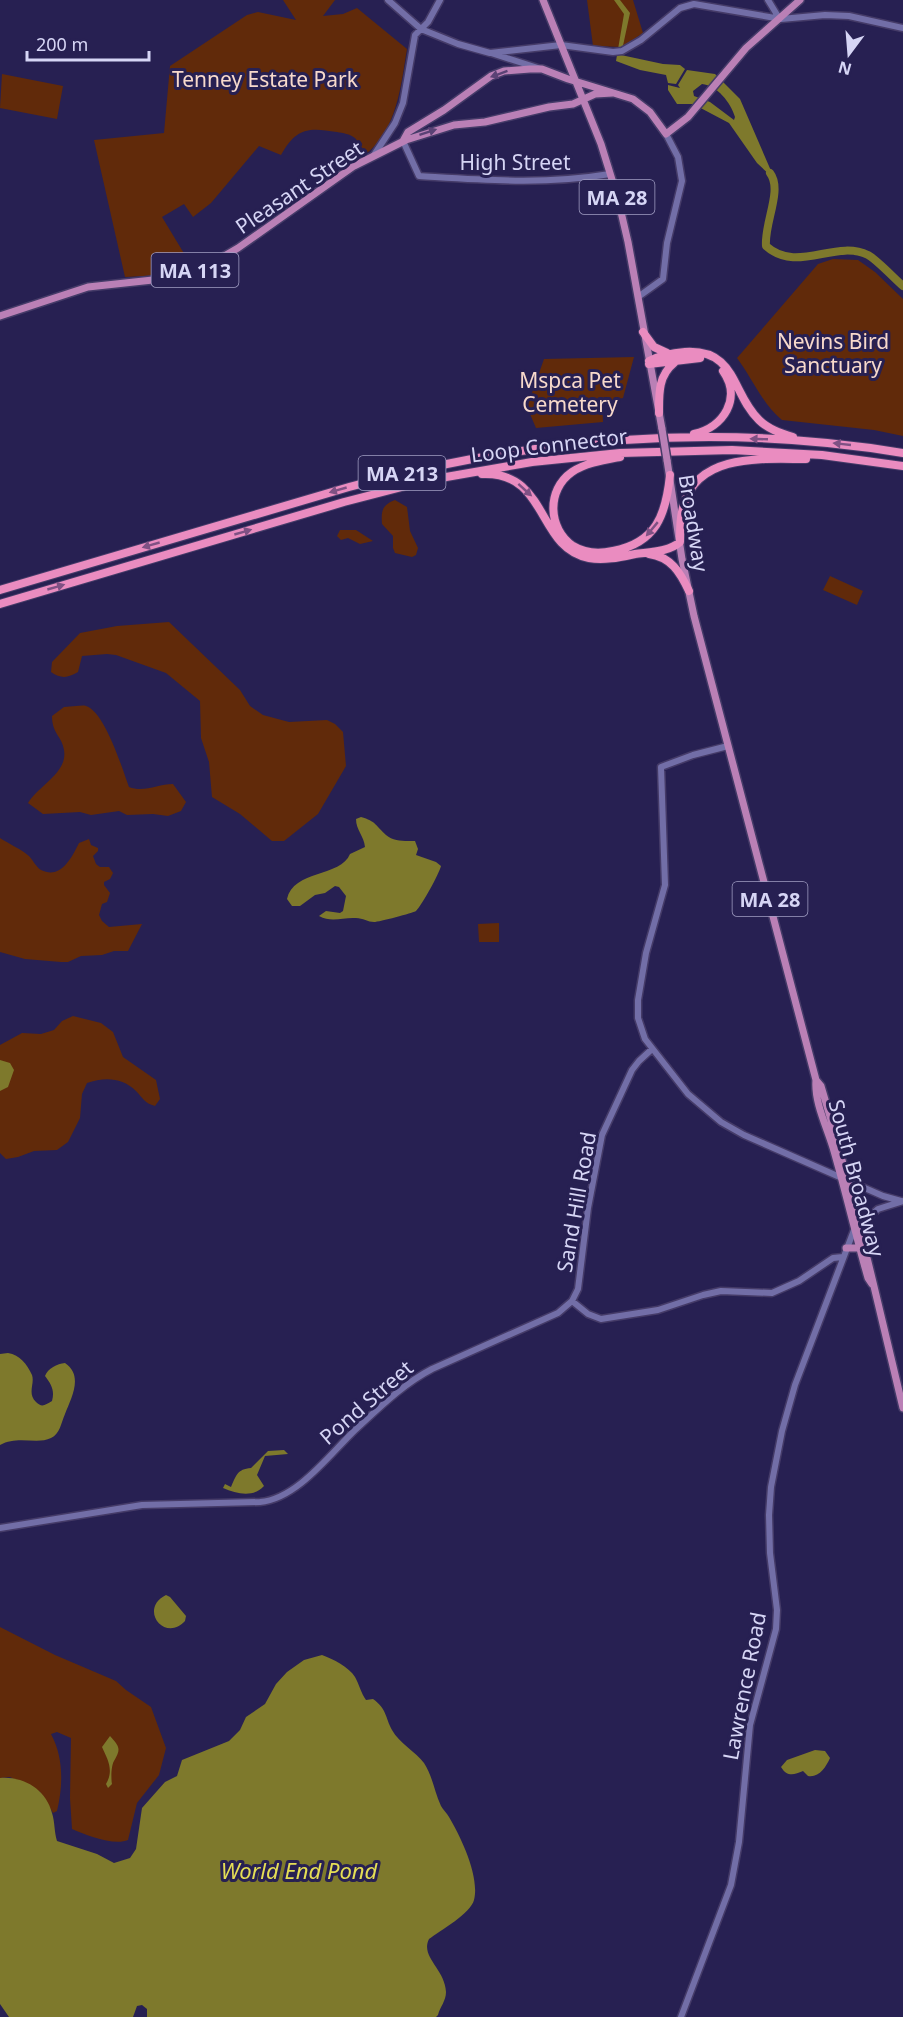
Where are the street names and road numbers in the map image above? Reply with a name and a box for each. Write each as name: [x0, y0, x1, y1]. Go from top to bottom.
street label: Pleasant Street: [230, 134, 369, 240]
street label: High Street: [460, 148, 571, 176]
road number: MA 28: [580, 180, 654, 214]
road number: MA 113: [152, 253, 238, 287]
street label: Loop Connector: [469, 421, 629, 468]
road number: MA 213: [358, 456, 446, 490]
street label: Broadway: [672, 472, 716, 574]
road number: MA 28: [732, 882, 808, 916]
street label: South Broadway: [823, 1096, 891, 1260]
street label: Sand Hill Road: [550, 1129, 602, 1275]
street label: Pond Street: [313, 1353, 419, 1450]
street label: Lawrence Road: [716, 1610, 772, 1762]

